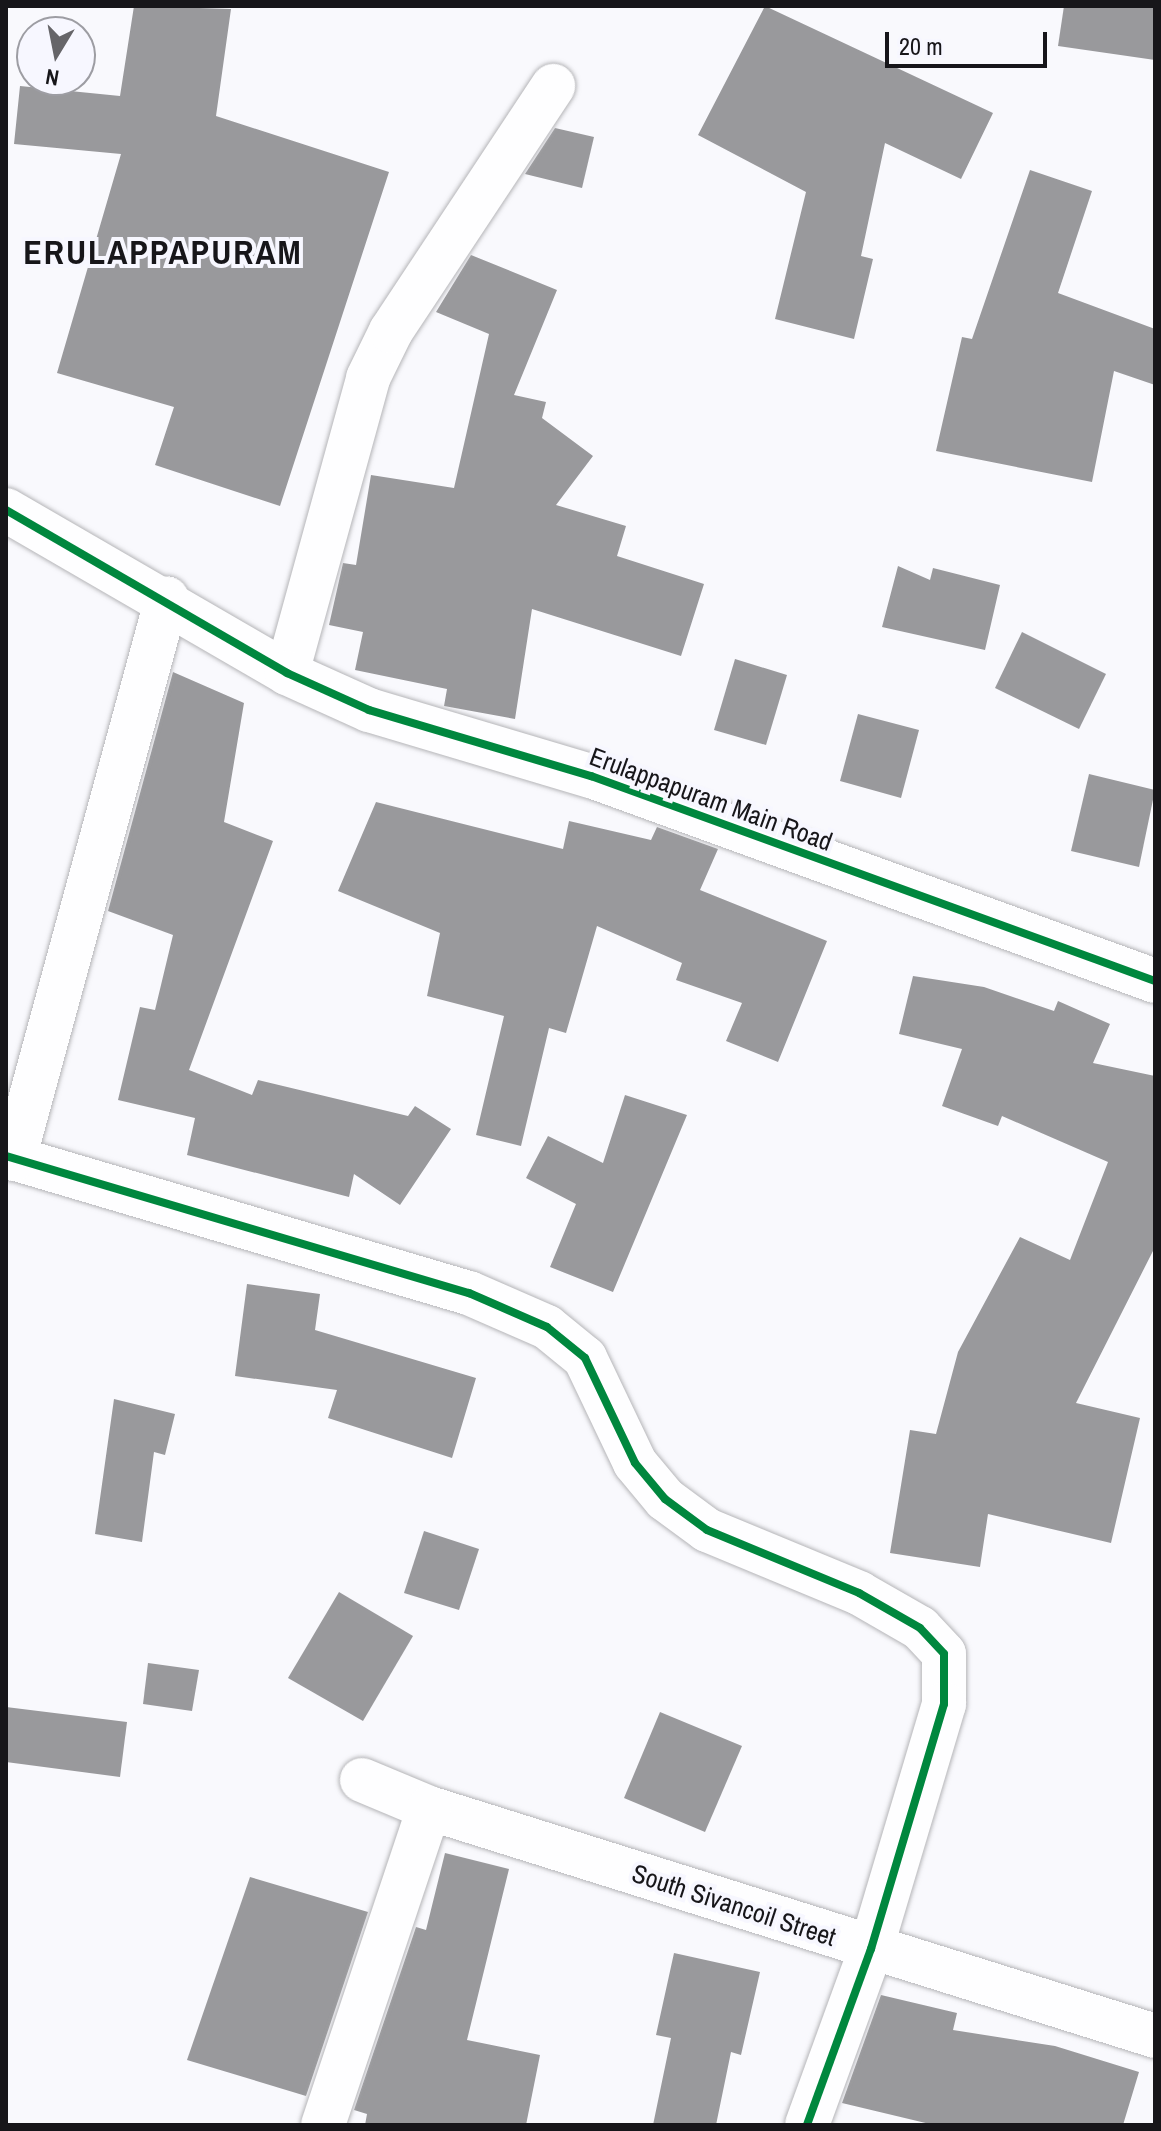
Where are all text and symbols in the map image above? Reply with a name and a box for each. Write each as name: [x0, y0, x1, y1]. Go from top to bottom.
north arrow: [16, 16, 96, 96]
scale bar: [889, 16, 1051, 66]
text: 20 m: [899, 30, 943, 62]
text: N: [43, 62, 61, 94]
district label: ERULAPPAPURAM: [23, 233, 303, 273]
street label: Erulappapuram Main Road: [585, 741, 837, 857]
street label: South Sivancoil Street: [628, 1857, 840, 1953]

